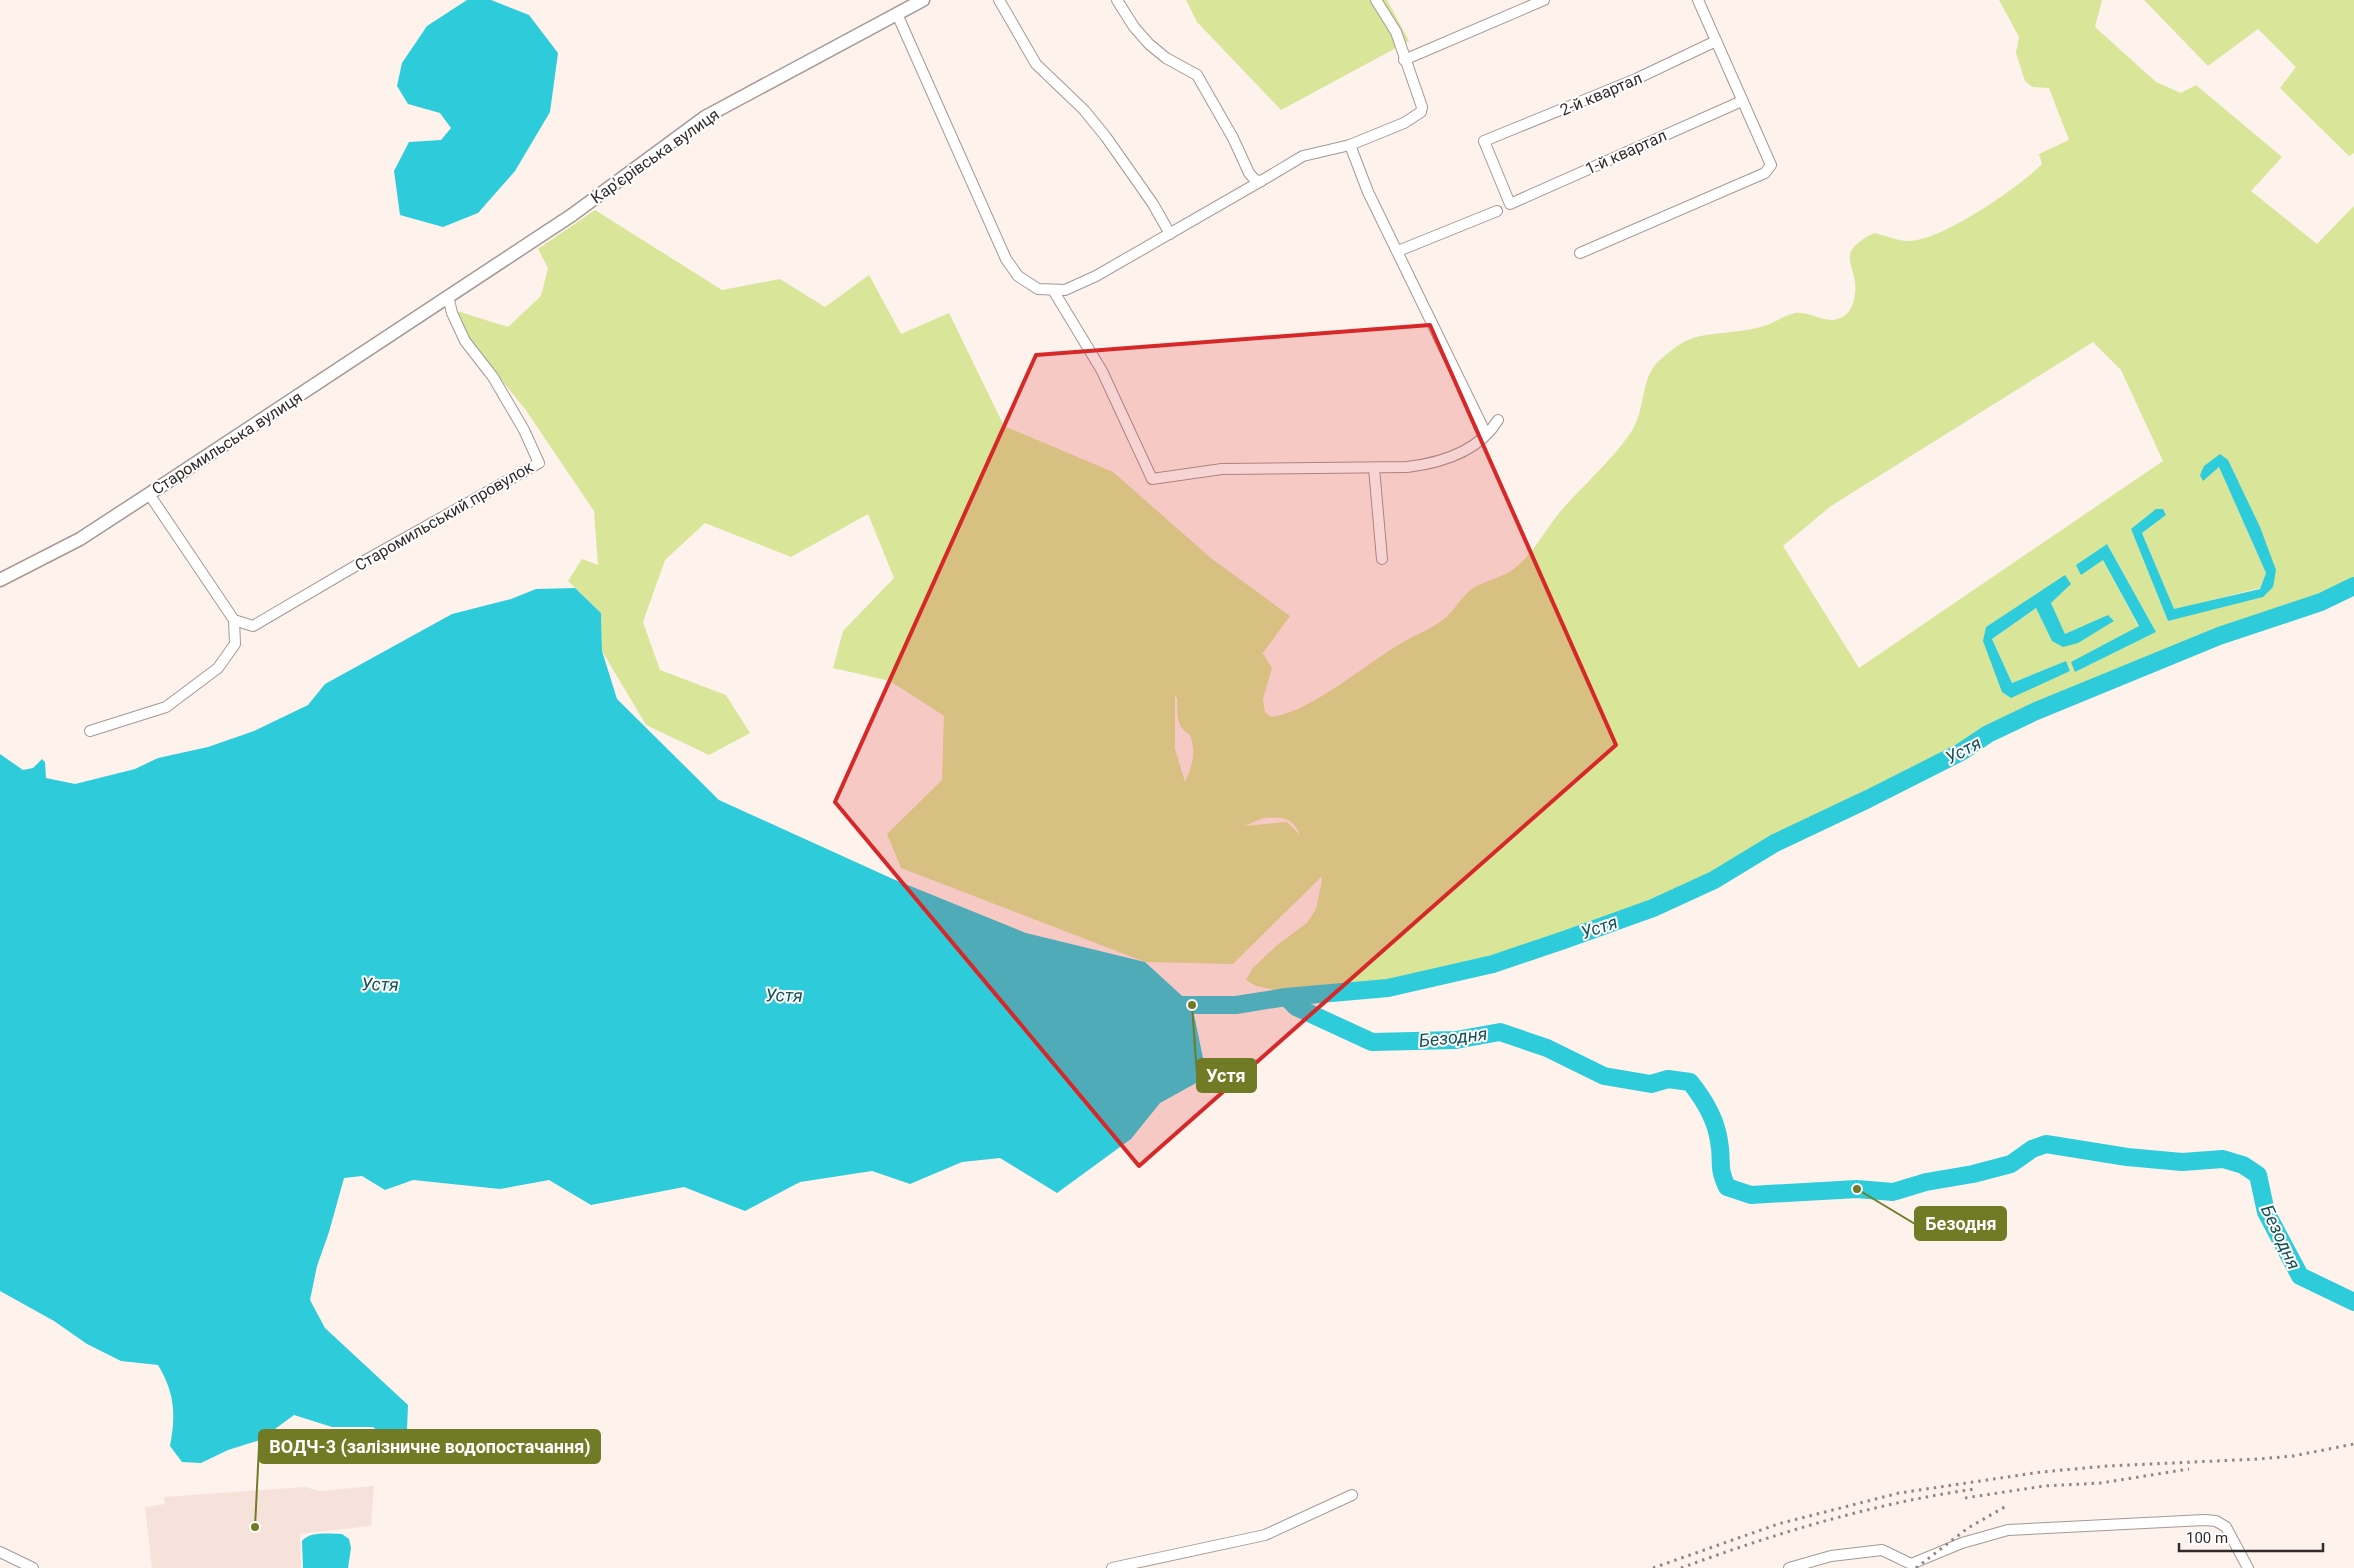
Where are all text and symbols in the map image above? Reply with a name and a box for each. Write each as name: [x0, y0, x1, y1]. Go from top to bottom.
street label: 2-й квартал: [1557, 68, 1645, 120]
street label: Кар'єрівська вулиця: [587, 105, 723, 207]
street label: 1-й квартал: [1582, 126, 1670, 178]
street label: Старомильська вулиця: [148, 387, 306, 499]
street label: Старомильський провулок: [351, 457, 537, 575]
water label: Устя: [1942, 732, 1984, 768]
water label: Устя: [1578, 911, 1620, 943]
water label: Устя: [361, 973, 399, 995]
water label: Устя: [765, 984, 803, 1006]
water label: Безодня: [1418, 1023, 1488, 1051]
callout: Устя: [1197, 1059, 1256, 1092]
text: Устя: [1206, 1065, 1246, 1086]
water label: Безодня: [2257, 1201, 2305, 1273]
callout: Безодня: [1915, 1207, 2006, 1240]
text: Безодня: [1925, 1213, 1997, 1234]
callout: ВОДЧ-3 (залізничне водопостачання): [259, 1430, 600, 1463]
text: ВОДЧ-3 (залізничне водопостачання): [269, 1436, 591, 1458]
scale bar: [2179, 1520, 2323, 1552]
text: 100 m: [2186, 1529, 2228, 1547]

